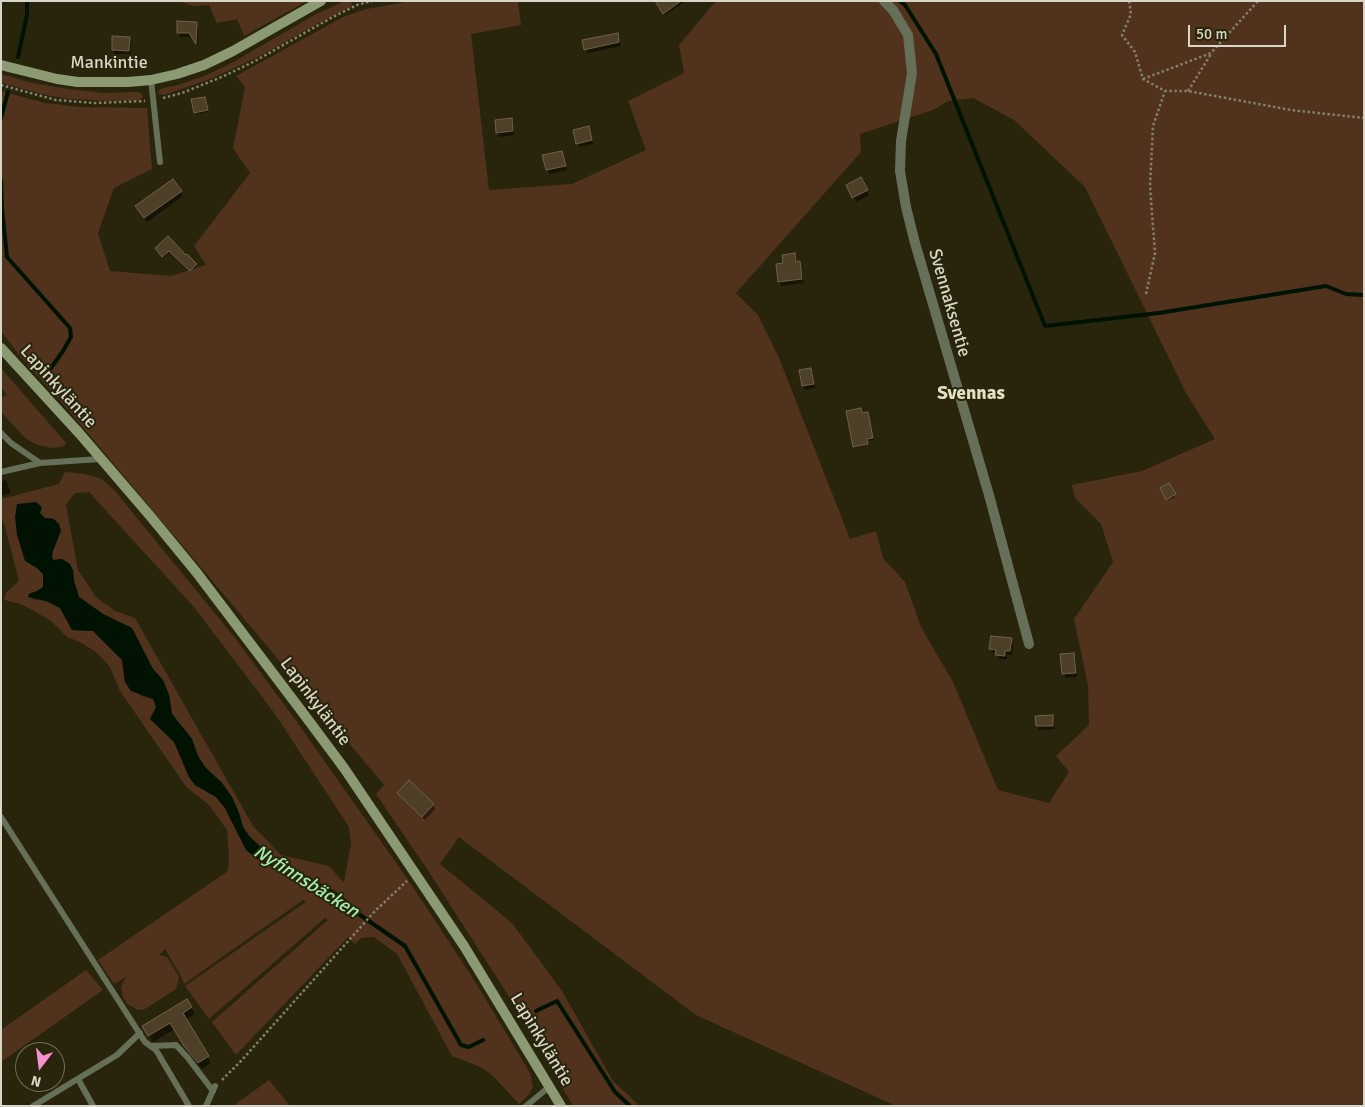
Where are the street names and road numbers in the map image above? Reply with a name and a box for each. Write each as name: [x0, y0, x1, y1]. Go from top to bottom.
street label: Mankintie: [70, 52, 148, 74]
street label: Svennaksentie: [923, 246, 975, 360]
street label: Lapinkyläntie: [15, 341, 101, 433]
street label: Lapinkyläntie: [275, 654, 355, 750]
street label: Lapinkyläntie: [505, 990, 577, 1090]

